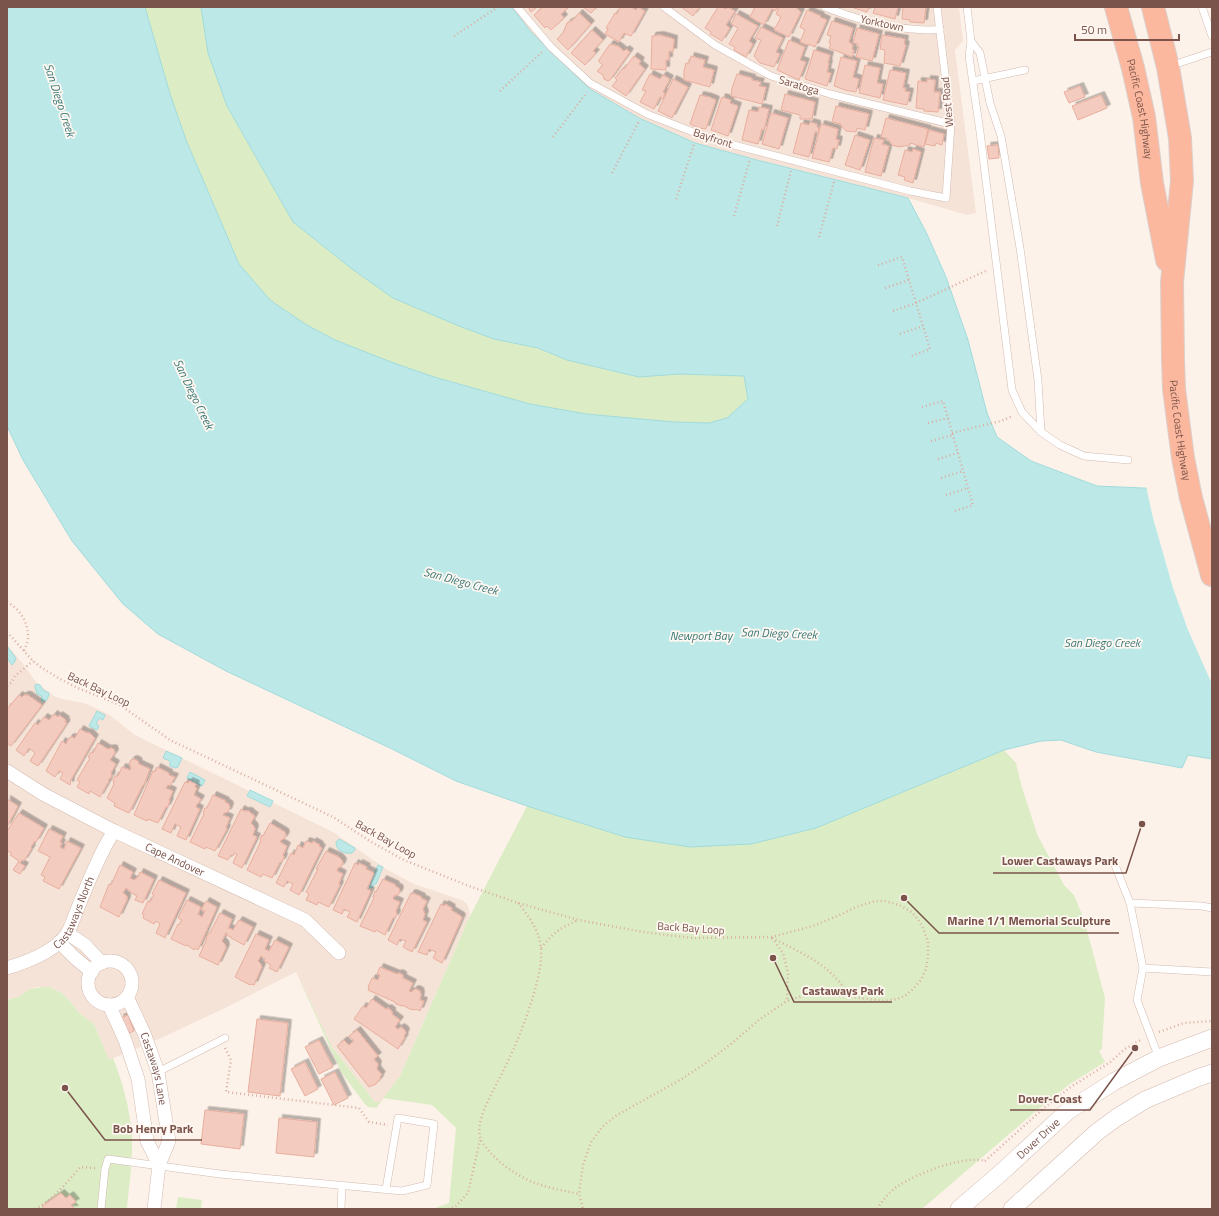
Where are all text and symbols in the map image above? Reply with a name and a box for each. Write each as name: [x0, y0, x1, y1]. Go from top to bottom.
street label: Yorktown: [859, 11, 905, 35]
scale bar: [1075, 16, 1179, 42]
text: 50 m: [1081, 20, 1107, 39]
street label: Pacific Coast Highway: [1123, 57, 1157, 161]
water label: San Diego Creek: [39, 61, 81, 141]
street label: Saratoga: [777, 71, 822, 99]
street label: West Road: [937, 76, 957, 128]
street label: Bayfront: [691, 124, 735, 152]
water label: San Diego Creek: [169, 356, 220, 434]
street label: Pacific Coast Highway: [1166, 379, 1195, 483]
water label: San Diego Creek: [422, 562, 502, 600]
water label: San Diego Creek: [741, 622, 819, 644]
water label: Newport Bay: [670, 626, 734, 645]
water label: San Diego Creek: [1064, 633, 1142, 652]
street label: Back Bay Loop: [65, 668, 133, 711]
street label: Back Bay Loop: [353, 816, 420, 862]
street label: Cape Andover: [143, 839, 207, 880]
callout: Lower Castaways Park: [993, 849, 1126, 873]
text: Lower Castaways Park: [1002, 851, 1119, 870]
street label: Castaways North: [49, 874, 98, 953]
callout: Marine 1/1 Memorial Sculpture: [939, 909, 1119, 933]
text: Marine 1/1 Memorial Sculpture: [947, 911, 1111, 930]
street label: Back Bay Loop: [657, 918, 725, 938]
callout: Castaways Park: [794, 978, 892, 1002]
text: Castaways Park: [802, 981, 885, 1000]
street label: Castaways Lane: [136, 1030, 171, 1106]
callout: Dover-Coast: [1010, 1086, 1090, 1110]
text: Dover-Coast: [1018, 1089, 1083, 1108]
street label: Dover Drive: [1013, 1114, 1064, 1163]
callout: Bob Henry Park: [105, 1116, 202, 1140]
text: Bob Henry Park: [113, 1119, 194, 1138]

